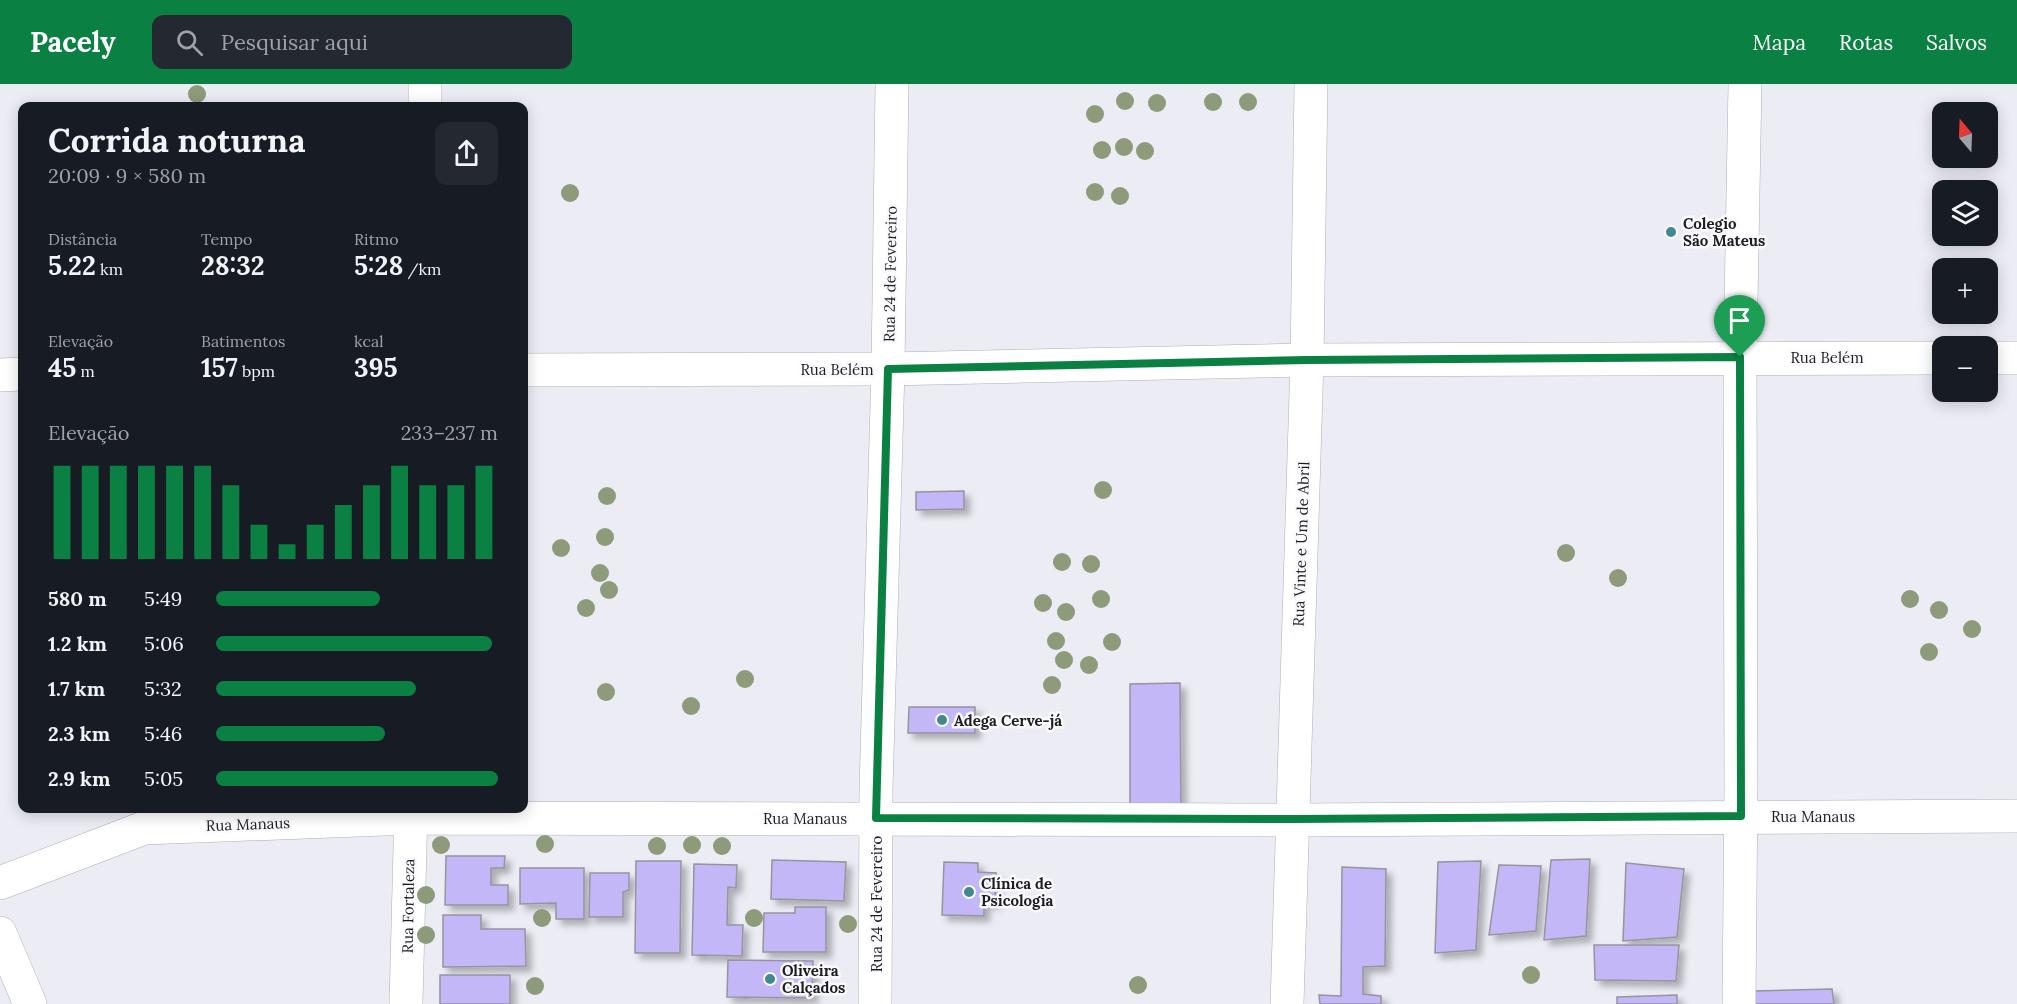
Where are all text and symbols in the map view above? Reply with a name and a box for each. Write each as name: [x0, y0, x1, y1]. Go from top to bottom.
search box: [152, 15, 572, 69]
text: Pacely: [30, 24, 116, 60]
icon: search: [173, 26, 206, 59]
text: Pesquisar aqui: [221, 28, 368, 56]
text: Mapa: [1753, 29, 1806, 56]
text: Rotas: [1839, 29, 1893, 56]
text: Salvos: [1926, 29, 1987, 56]
north arrow: [1932, 102, 1998, 168]
map controls: [1932, 102, 1998, 402]
text: Corrida noturna: [48, 119, 305, 161]
button: share: [435, 122, 498, 185]
text: 20:09 · 9 × 580 m: [48, 163, 206, 188]
button: layers: [1932, 180, 1998, 246]
street label: Rua 24 de Fevereiro: [879, 205, 901, 342]
place label: Colegio São Mateus: [1683, 214, 1765, 250]
marker: Colegio São Mateus: [1664, 225, 1678, 239]
text: Distância: [48, 229, 117, 249]
text: Tempo: [201, 229, 252, 249]
text: Ritmo: [354, 229, 399, 249]
text: 5.22: [48, 249, 96, 282]
text: 28:32: [201, 249, 265, 282]
text: 5:28: [354, 249, 403, 282]
button: +: [1932, 258, 1998, 324]
text: km: [96, 259, 123, 279]
text: /km: [403, 259, 441, 279]
pin: [1714, 295, 1765, 357]
icon: arrive: [1723, 304, 1756, 337]
text: Elevação: [48, 331, 113, 351]
text: Batimentos: [201, 331, 285, 351]
text: kcal: [354, 331, 384, 351]
button: −: [1932, 336, 1998, 402]
street label: Rua Belém: [1790, 348, 1864, 367]
text: 45: [48, 351, 76, 384]
text: 157: [201, 351, 238, 384]
text: 395: [354, 351, 398, 384]
street label: Rua Belém: [800, 360, 874, 379]
text: m: [76, 361, 95, 381]
text: bpm: [238, 361, 275, 381]
text: Elevação: [48, 420, 129, 445]
text: 233–237 m: [401, 420, 498, 445]
street label: Rua Vinte e Um de Abril: [1289, 461, 1313, 627]
text: 580 m: [48, 586, 107, 611]
text: 5:49: [144, 586, 182, 611]
text: 1.2 km: [48, 631, 107, 656]
text: 5:06: [144, 631, 184, 656]
text: 1.7 km: [48, 676, 105, 701]
text: 5:32: [144, 676, 182, 701]
place label: Adega Cerve-já: [954, 711, 1062, 730]
marker: Adega Cerve-já: [935, 713, 949, 727]
text: 2.3 km: [48, 721, 110, 746]
text: 5:46: [144, 721, 182, 746]
text: 2.9 km: [48, 766, 110, 791]
text: 5:05: [144, 766, 183, 791]
street label: Rua Manaus: [1771, 807, 1855, 826]
street label: Rua Manaus: [763, 809, 847, 828]
street label: Rua Manaus: [206, 813, 290, 835]
street label: Rua 24 de Fevereiro: [867, 836, 886, 972]
street label: Rua Fortaleza: [398, 858, 418, 953]
place label: Clínica de Psicologia: [981, 874, 1054, 910]
marker: Clínica de Psicologia: [962, 885, 976, 899]
place label: Oliveira Calçados: [782, 961, 845, 997]
marker: Oliveira Calçados: [763, 972, 777, 986]

